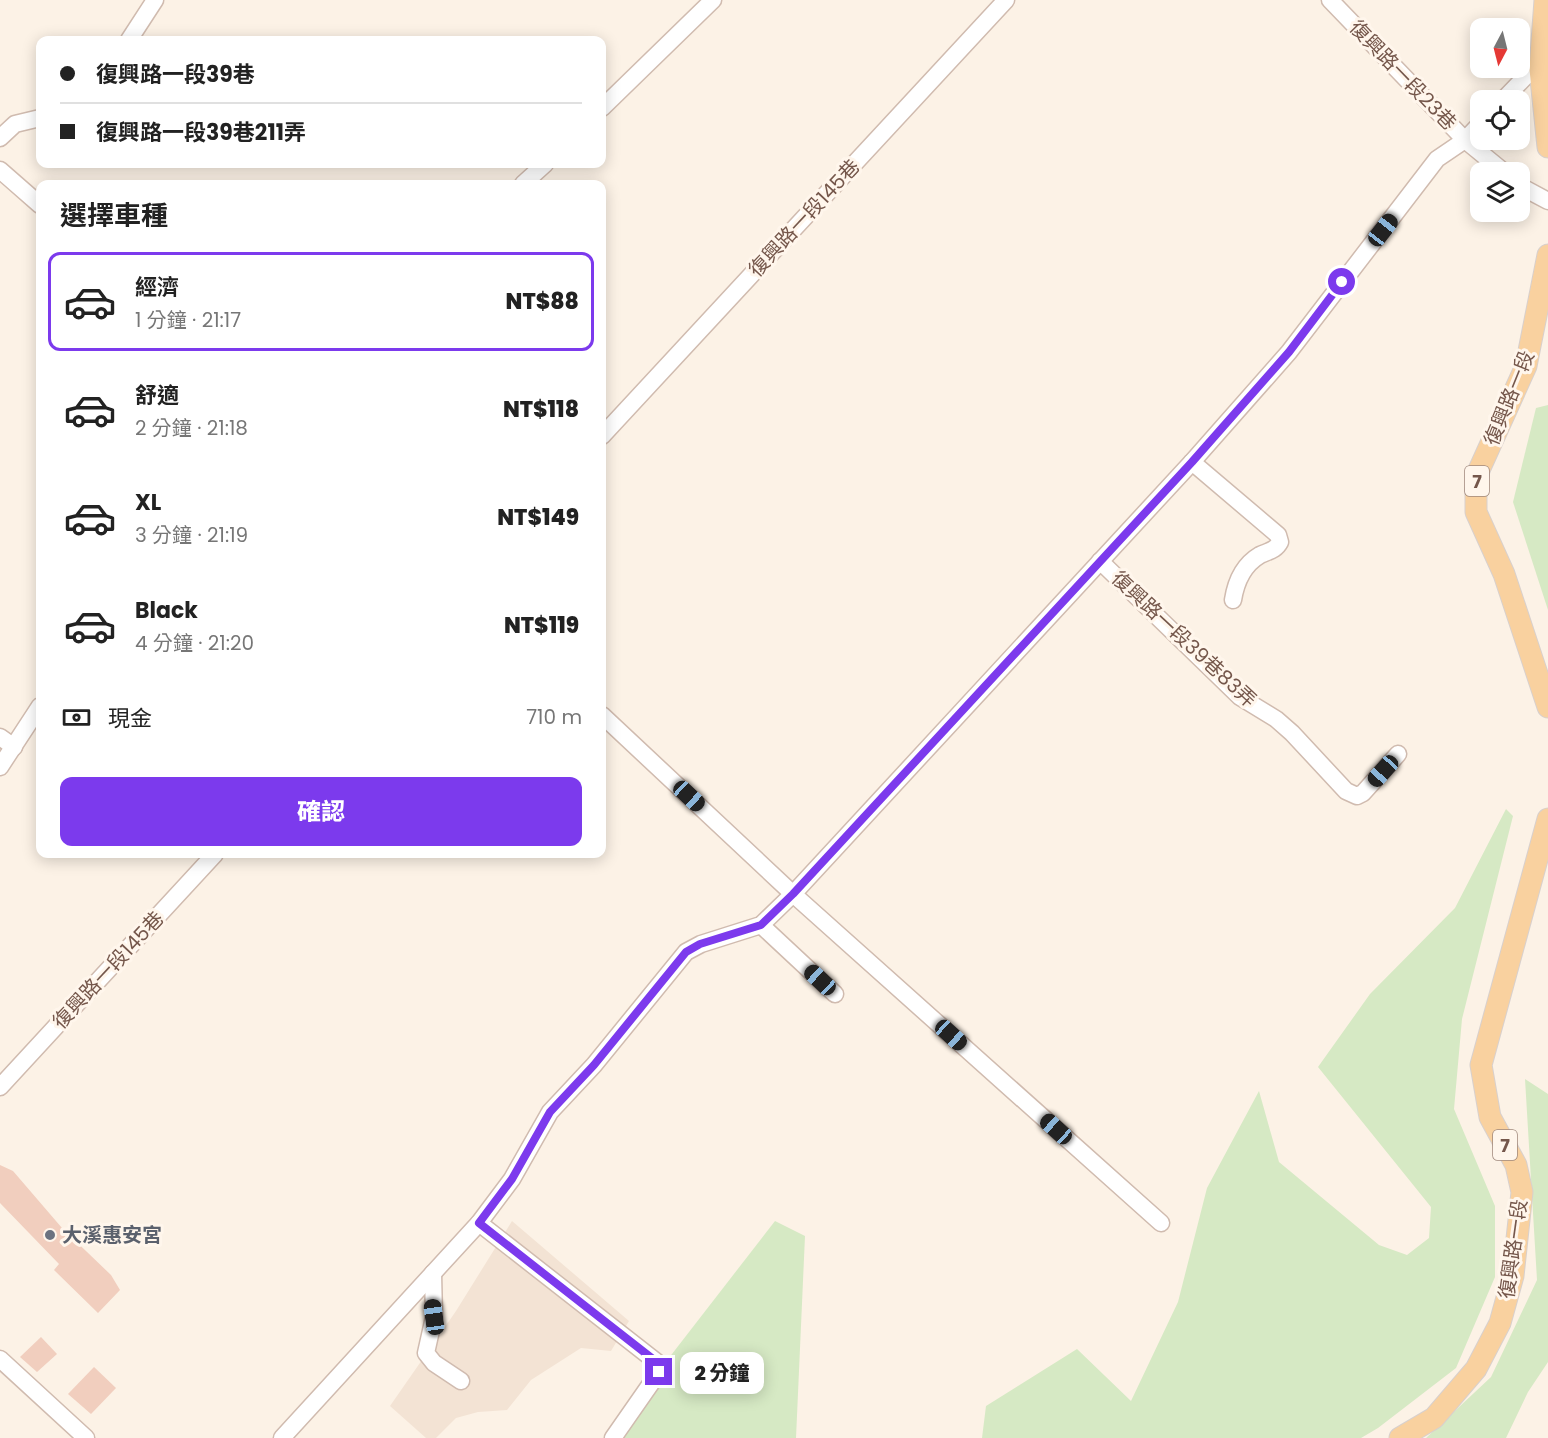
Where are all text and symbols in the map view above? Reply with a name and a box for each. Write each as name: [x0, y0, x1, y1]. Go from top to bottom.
street label: 復興路一段23巷: [1343, 14, 1463, 136]
north arrow: [1470, 18, 1530, 78]
map controls: [1470, 18, 1530, 222]
text: 復興路一段39巷: [96, 59, 255, 90]
button: locate: [1470, 90, 1530, 150]
text: 復興路一段39巷211弄: [96, 117, 306, 148]
street label: 復興路一段145巷: [742, 153, 866, 283]
button: layers: [1470, 162, 1530, 222]
text: 選擇車種: [60, 197, 168, 234]
car: [1365, 210, 1401, 250]
route start: [1328, 268, 1355, 295]
text: 經濟: [135, 272, 179, 303]
icon: car: [63, 275, 117, 329]
text: NT$88: [506, 286, 579, 317]
text: 1 分鐘 · 21:17: [135, 306, 241, 334]
street label: 復興路一段: [1477, 346, 1541, 450]
text: 舒適: [135, 380, 179, 411]
icon: car: [63, 383, 117, 437]
text: NT$118: [503, 394, 579, 425]
text: 2 分鐘 · 21:18: [135, 414, 248, 442]
road number: 7: [1465, 466, 1489, 496]
text: XL: [135, 487, 161, 518]
icon: car: [63, 491, 117, 545]
text: NT$149: [497, 502, 579, 533]
text: 3 分鐘 · 21:19: [135, 521, 248, 549]
street label: 復興路一段39巷83弄: [1105, 564, 1263, 714]
text: Black: [135, 595, 198, 626]
icon: car: [63, 599, 117, 653]
text: NT$119: [504, 610, 579, 641]
text: 4 分鐘 · 21:20: [135, 629, 254, 657]
icon: cash: [60, 701, 93, 734]
text: 現金: [108, 703, 152, 734]
text: 710 m: [526, 703, 582, 731]
car: [1364, 752, 1402, 790]
button: 確認: [60, 777, 582, 846]
car: [670, 777, 708, 815]
street label: 復興路一段145巷: [46, 905, 170, 1035]
car: [801, 961, 839, 999]
car: [932, 1016, 970, 1054]
car: [1037, 1110, 1075, 1148]
road number: 7: [1493, 1130, 1517, 1160]
street label: 復興路一段: [1492, 1198, 1534, 1300]
place label: 大溪惠安宮: [62, 1221, 162, 1249]
marker: 大溪惠安宮: [43, 1228, 57, 1242]
car: [423, 1298, 445, 1336]
callout: 2 分鐘: [680, 1351, 764, 1393]
route end: [645, 1358, 672, 1385]
text: 2 分鐘: [694, 1359, 750, 1387]

